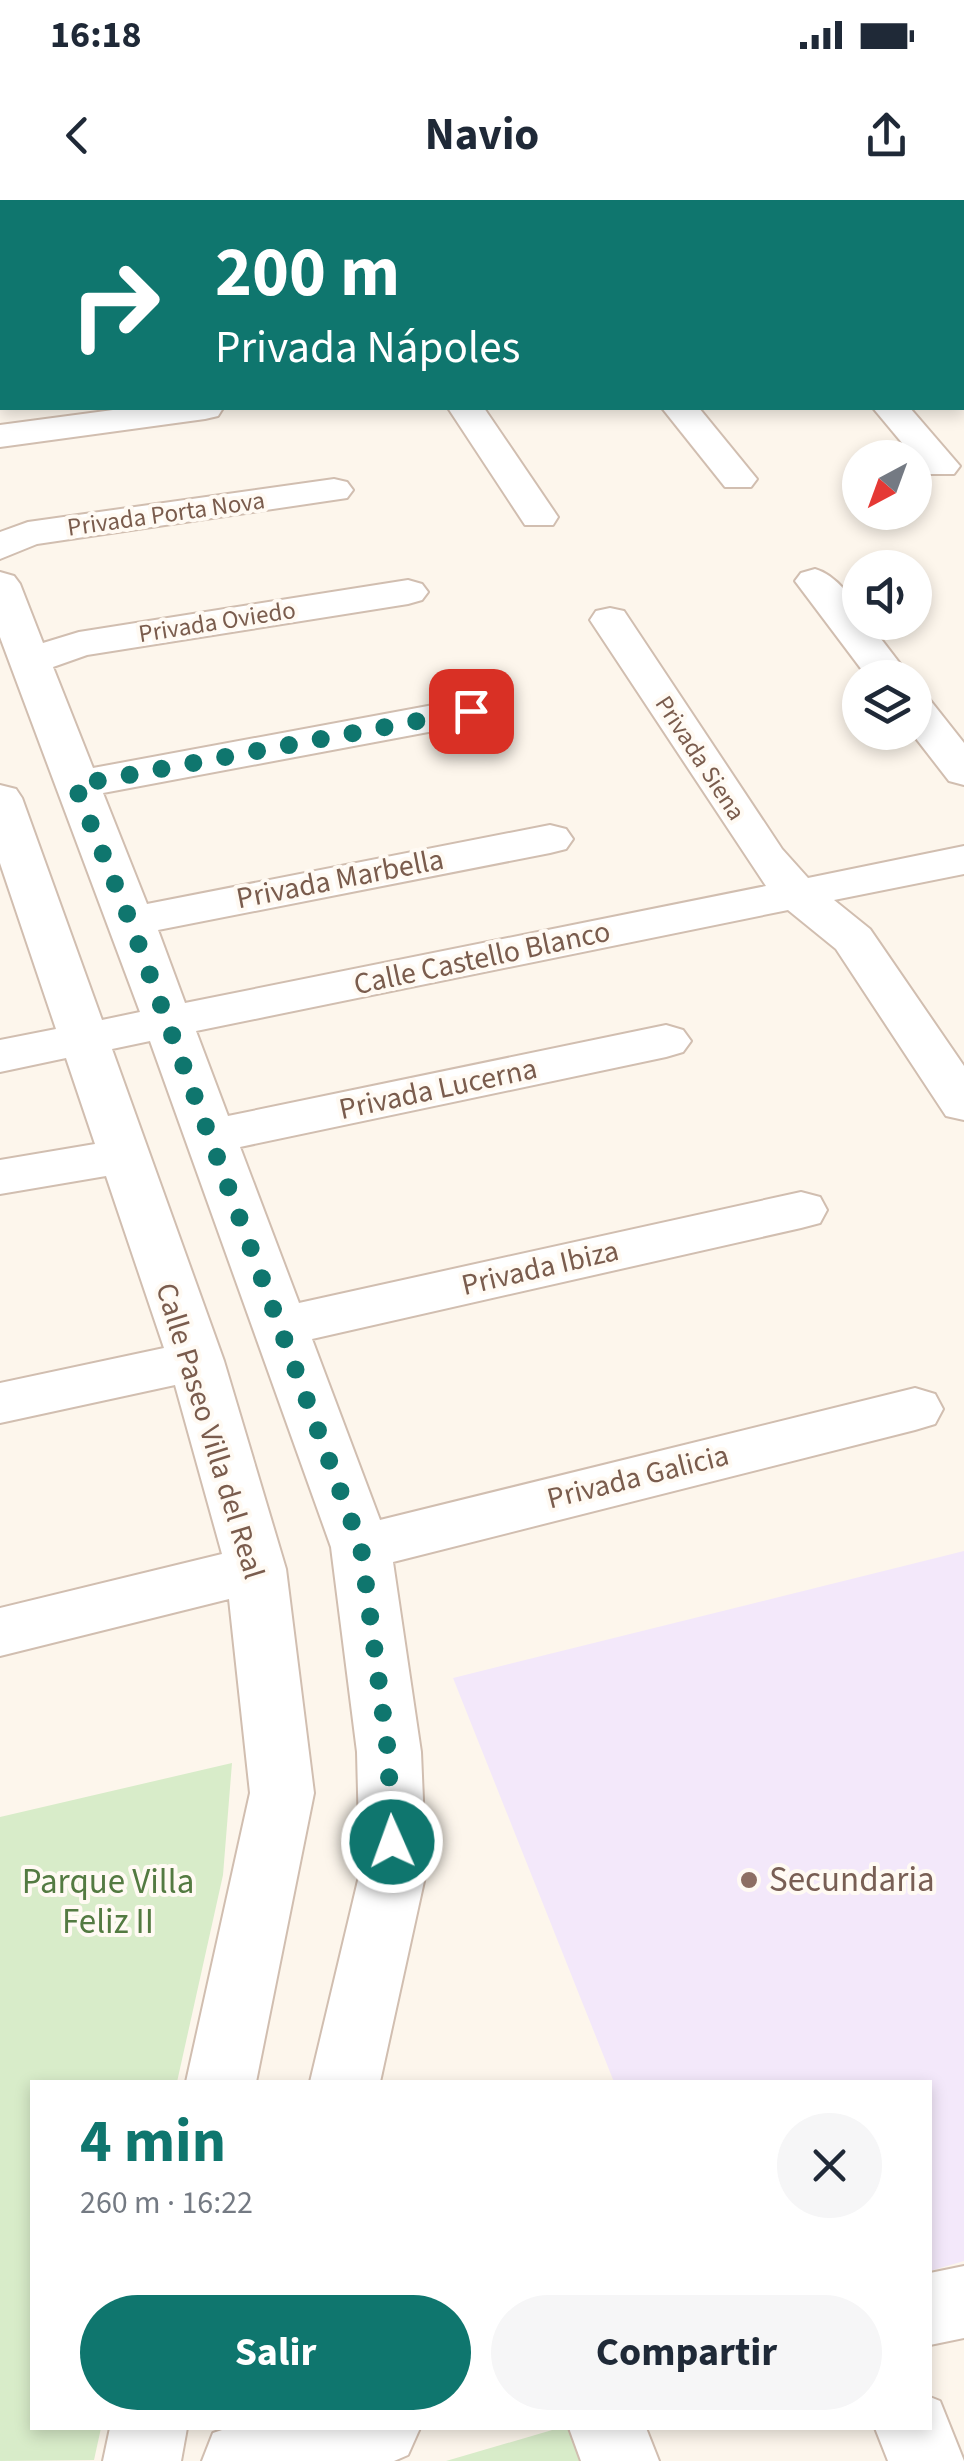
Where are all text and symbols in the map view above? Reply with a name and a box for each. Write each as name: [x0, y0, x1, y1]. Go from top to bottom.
text: 16:18: [50, 8, 142, 62]
text: Navio: [425, 103, 539, 167]
icon: back: [50, 108, 105, 163]
icon: share: [859, 108, 914, 163]
text: 200 m: [215, 223, 400, 323]
icon: right: [50, 240, 180, 370]
text: Privada Nápoles: [215, 316, 520, 380]
north arrow: [842, 440, 932, 530]
map controls: [842, 440, 932, 750]
street label: Privada Porta Nova: [65, 482, 267, 546]
button: sound: [842, 550, 932, 640]
street label: Privada Oviedo: [136, 592, 298, 652]
button: layers: [842, 660, 932, 750]
pin: [429, 669, 514, 754]
icon: arrive: [444, 684, 499, 739]
street label: Privada Siena: [646, 688, 754, 828]
street label: Privada Marbella: [233, 838, 447, 920]
street label: Calle Castello Blanco: [350, 910, 614, 1006]
street label: Privada Lucerna: [335, 1047, 541, 1131]
street label: Privada Ibiza: [457, 1229, 623, 1307]
street label: Calle Paseo Villa del Real: [145, 1278, 275, 1584]
street label: Privada Galicia: [543, 1434, 733, 1520]
position arrow: [340, 1790, 444, 1894]
place label: Secundaria: [769, 1855, 935, 1905]
park label: Parque Villa Feliz II: [22, 1857, 194, 1947]
marker: Secundaria: [738, 1869, 760, 1891]
text: 4 min: [80, 2100, 226, 2185]
button: close: [777, 2113, 882, 2218]
text: 260 m · 16:22: [80, 2180, 253, 2226]
button: Salir: [80, 2295, 471, 2410]
button: Compartir: [491, 2295, 882, 2410]

